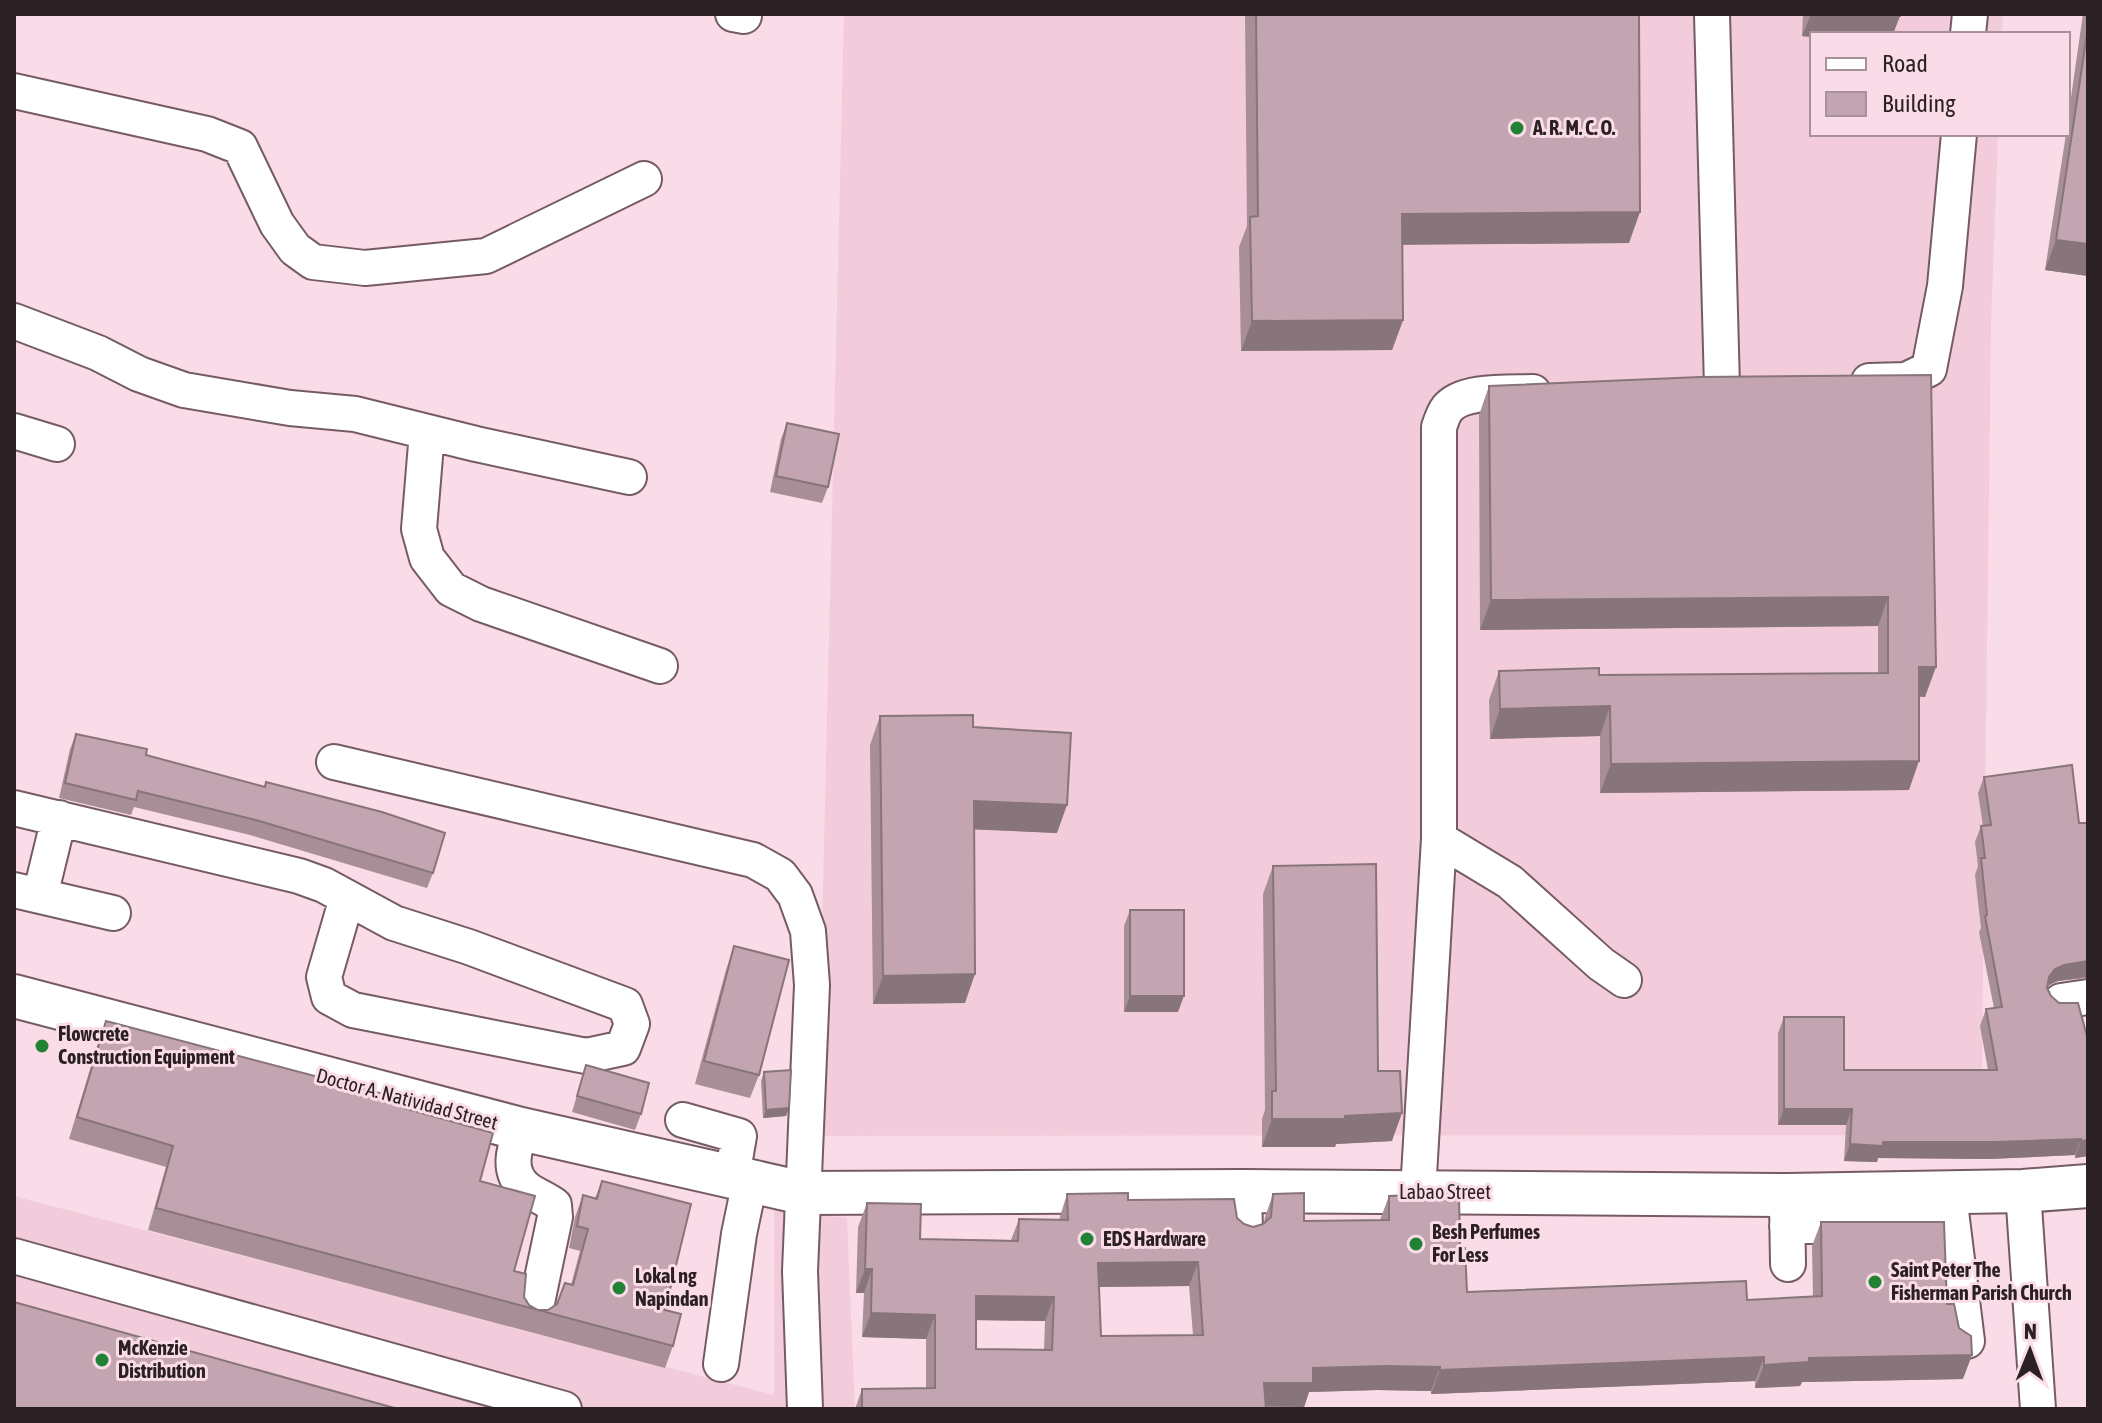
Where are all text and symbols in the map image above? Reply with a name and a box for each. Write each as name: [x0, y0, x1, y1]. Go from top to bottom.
legend: [1810, 32, 2070, 136]
text: Road: [1882, 50, 1928, 77]
text: Building: [1882, 90, 1956, 117]
place label: A. R. M. C. O.: [1532, 116, 1616, 139]
marker: A. R. M. C. O.: [1508, 119, 1526, 137]
place label: Flowcrete Construction Equipment: [58, 1022, 235, 1068]
marker: Flowcrete Construction Equipment: [33, 1037, 51, 1055]
street label: Doctor A. Natividad Street: [314, 1063, 501, 1134]
street label: Labao Street: [1399, 1180, 1491, 1203]
place label: Besh Perfumes For Less: [1432, 1220, 1540, 1266]
place label: EDS Hardware: [1103, 1227, 1206, 1250]
marker: EDS Hardware: [1078, 1230, 1096, 1248]
marker: Besh Perfumes For Less: [1407, 1235, 1425, 1253]
place label: Saint Peter The Fisherman Parish Church: [1891, 1258, 2072, 1304]
place label: Lokal ng Napindan: [635, 1264, 708, 1310]
marker: Saint Peter The Fisherman Parish Church: [1866, 1273, 1884, 1291]
marker: Lokal ng Napindan: [610, 1279, 628, 1297]
north arrow: [1990, 1311, 2070, 1391]
text: N: [2024, 1318, 2037, 1344]
place label: McKenzie Distribution: [118, 1336, 206, 1382]
marker: McKenzie Distribution: [93, 1351, 111, 1369]

